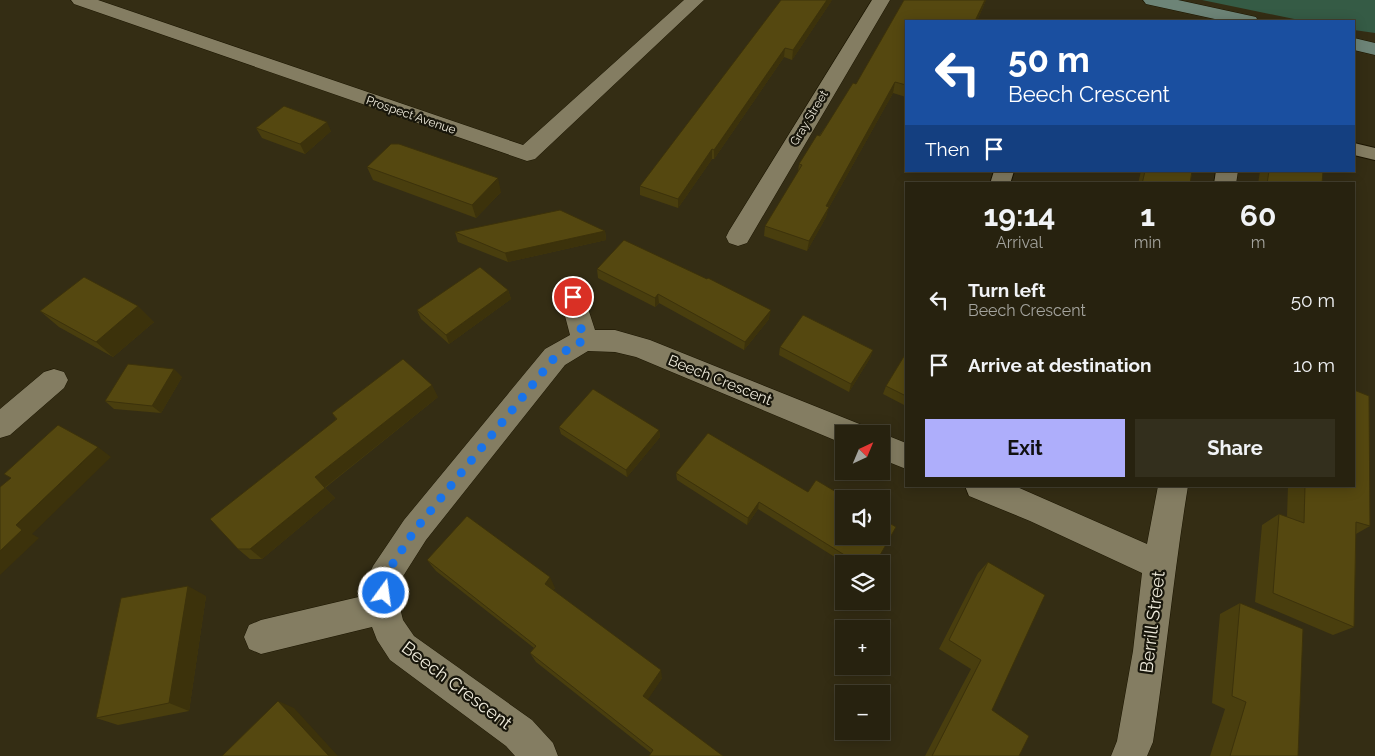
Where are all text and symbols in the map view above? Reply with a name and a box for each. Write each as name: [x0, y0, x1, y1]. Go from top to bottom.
text: 50 m: [1008, 39, 1090, 80]
icon: left: [925, 40, 990, 105]
text: Beech Crescent: [1008, 81, 1170, 107]
street label: Gray Street: [787, 88, 831, 148]
street label: Prospect Avenue: [364, 93, 458, 137]
icon: arrive: [980, 135, 1008, 163]
text: Then: [925, 138, 970, 160]
text: 19:14: [983, 198, 1055, 233]
text: 1: [1140, 198, 1155, 233]
text: 60: [1240, 198, 1276, 233]
text: Arrival: [996, 233, 1043, 252]
text: min: [1134, 233, 1161, 252]
text: m: [1251, 233, 1266, 252]
pin: [552, 276, 594, 318]
text: Turn left: [968, 279, 1045, 301]
icon: arrive: [559, 283, 587, 311]
icon: left: [925, 286, 953, 314]
text: 50 m: [1291, 289, 1335, 311]
text: Beech Crescent: [968, 301, 1086, 320]
street label: Beech Crescent: [665, 351, 775, 409]
icon: arrive: [925, 351, 953, 379]
text: Arrive at destination: [968, 354, 1152, 376]
text: 10 m: [1293, 354, 1335, 376]
button: Exit: [925, 419, 1125, 477]
button: Share: [1135, 419, 1335, 477]
north arrow: [835, 425, 890, 480]
map controls: [835, 425, 890, 740]
button: sound: [835, 490, 890, 545]
button: layers: [835, 555, 890, 610]
position arrow: [357, 566, 409, 618]
street label: Berrill Street: [1135, 570, 1169, 674]
button: +: [835, 620, 890, 675]
street label: Beech Crescent: [398, 637, 516, 733]
button: −: [835, 685, 890, 740]

